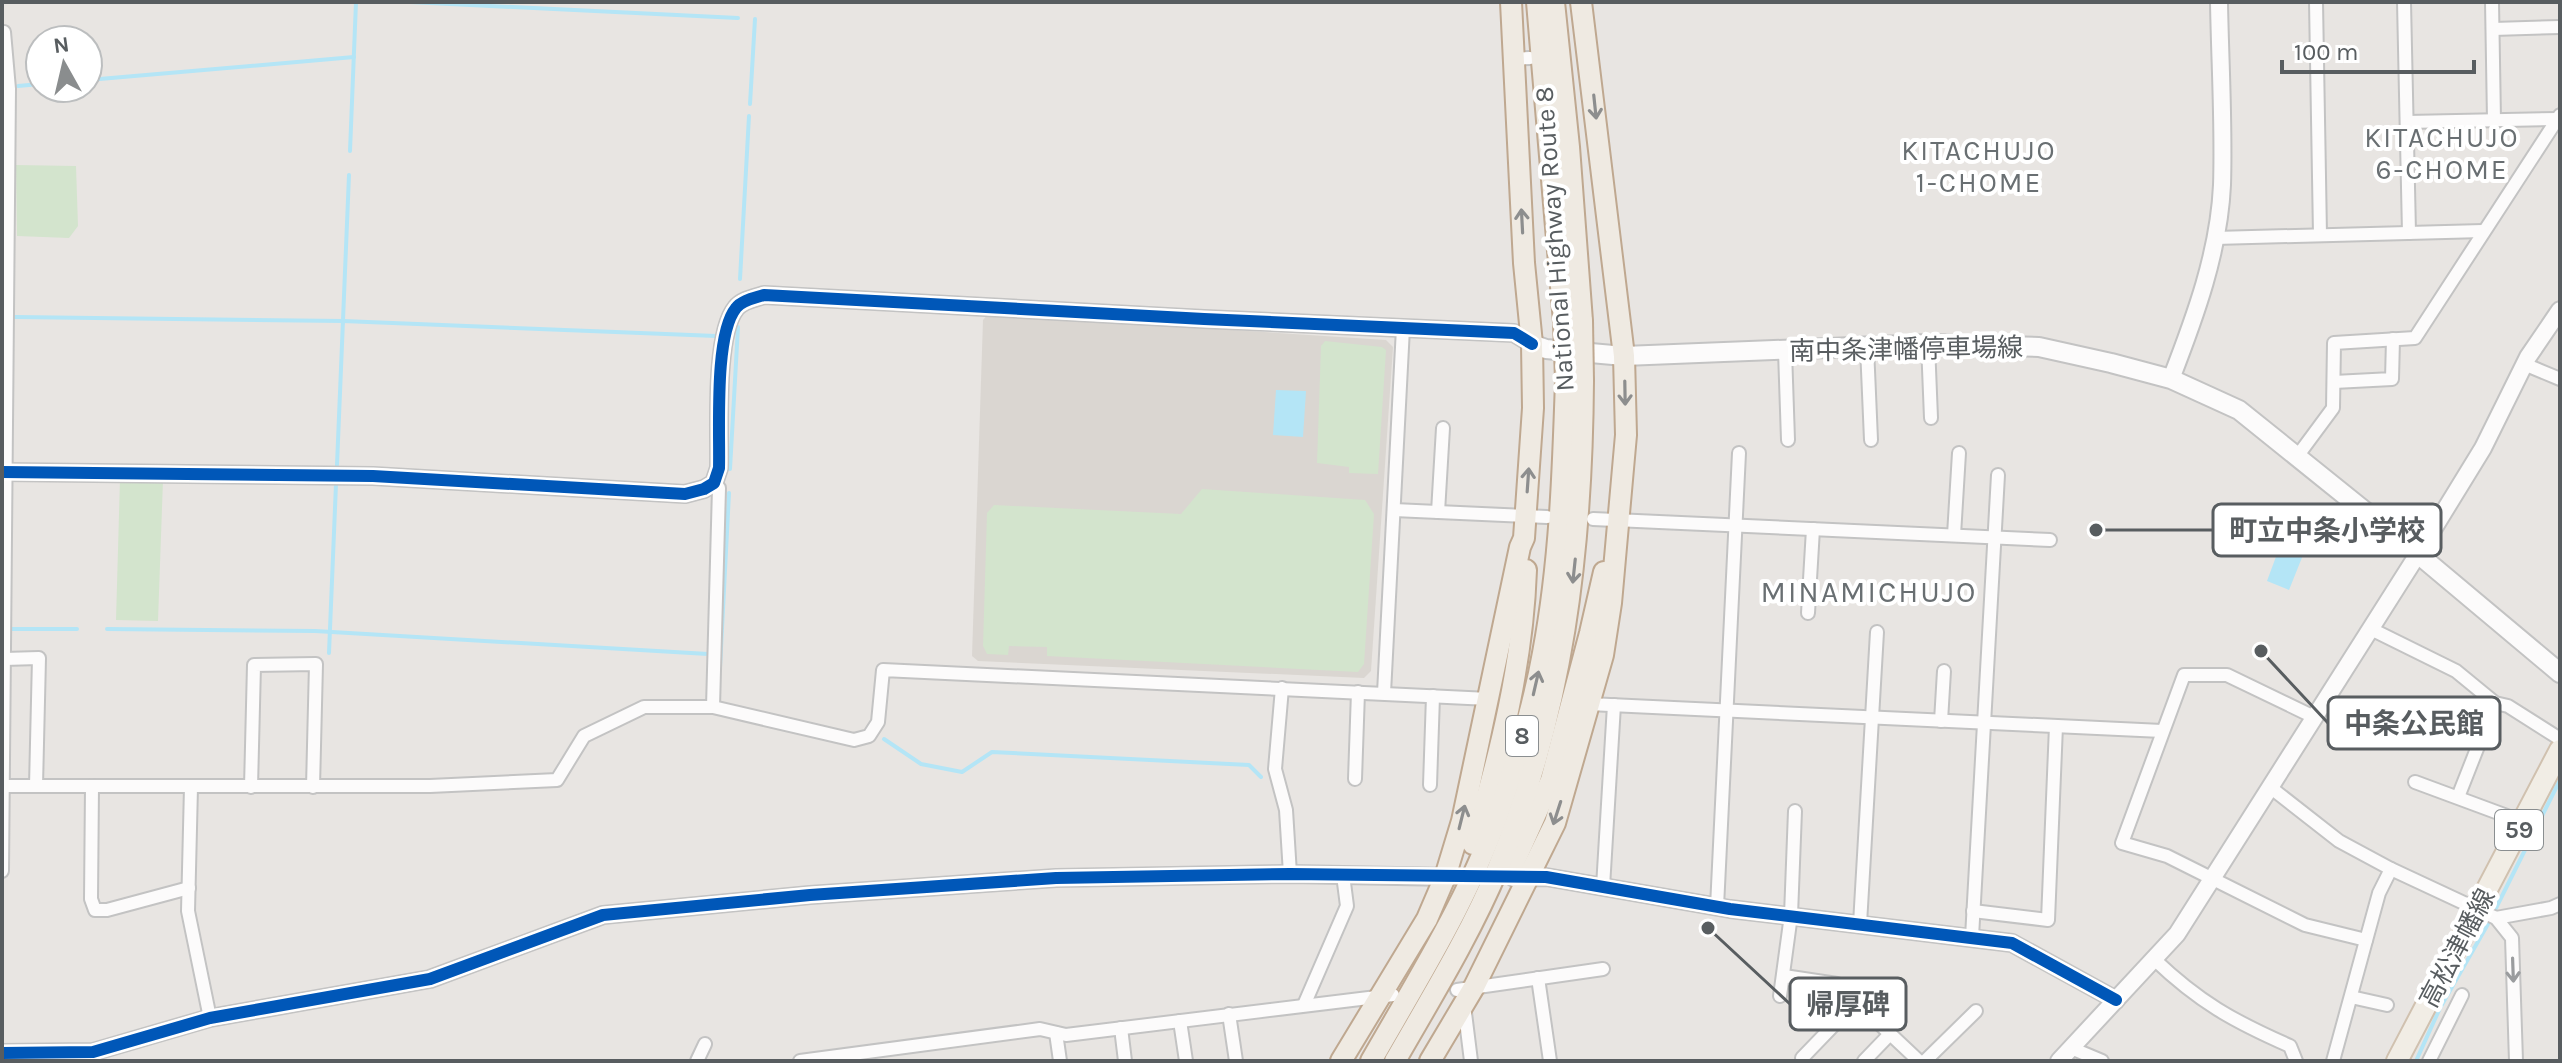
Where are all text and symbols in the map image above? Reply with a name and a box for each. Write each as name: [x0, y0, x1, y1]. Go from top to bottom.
north arrow: [24, 24, 104, 104]
scale bar: [2282, 24, 2474, 74]
text: N: [52, 31, 71, 59]
text: 100 m: [2294, 38, 2359, 66]
street label: National Highway Route 8: [1528, 86, 1581, 392]
one-way arrow: [1587, 93, 1602, 120]
district label: KITACHUJO 6-CHOME: [2364, 121, 2520, 186]
district label: KITACHUJO 1-CHOME: [1901, 134, 2057, 199]
one-way arrow: [1514, 208, 1529, 235]
street label: 南中条津幡停車場線: [1789, 332, 2023, 367]
one-way arrow: [1617, 379, 1633, 406]
one-way arrow: [1521, 467, 1536, 494]
callout: 町立中条小学校: [2213, 504, 2441, 556]
text: 町立中条小学校: [2229, 514, 2425, 547]
one-way arrow: [1566, 557, 1581, 584]
district label: MINAMICHUJO: [1761, 574, 1977, 610]
one-way arrow: [1529, 671, 1544, 697]
callout: 中条公民館: [2328, 697, 2500, 749]
text: 中条公民館: [2344, 707, 2484, 740]
road number: 8: [1506, 716, 1538, 756]
one-way arrow: [1549, 800, 1564, 826]
one-way arrow: [1456, 805, 1471, 831]
road number: 59: [2495, 810, 2543, 850]
street label: 高松津幡線: [2413, 884, 2502, 1013]
one-way arrow: [2505, 956, 2520, 983]
callout: 帰厚碑: [1790, 978, 1906, 1030]
text: 帰厚碑: [1806, 988, 1890, 1021]

